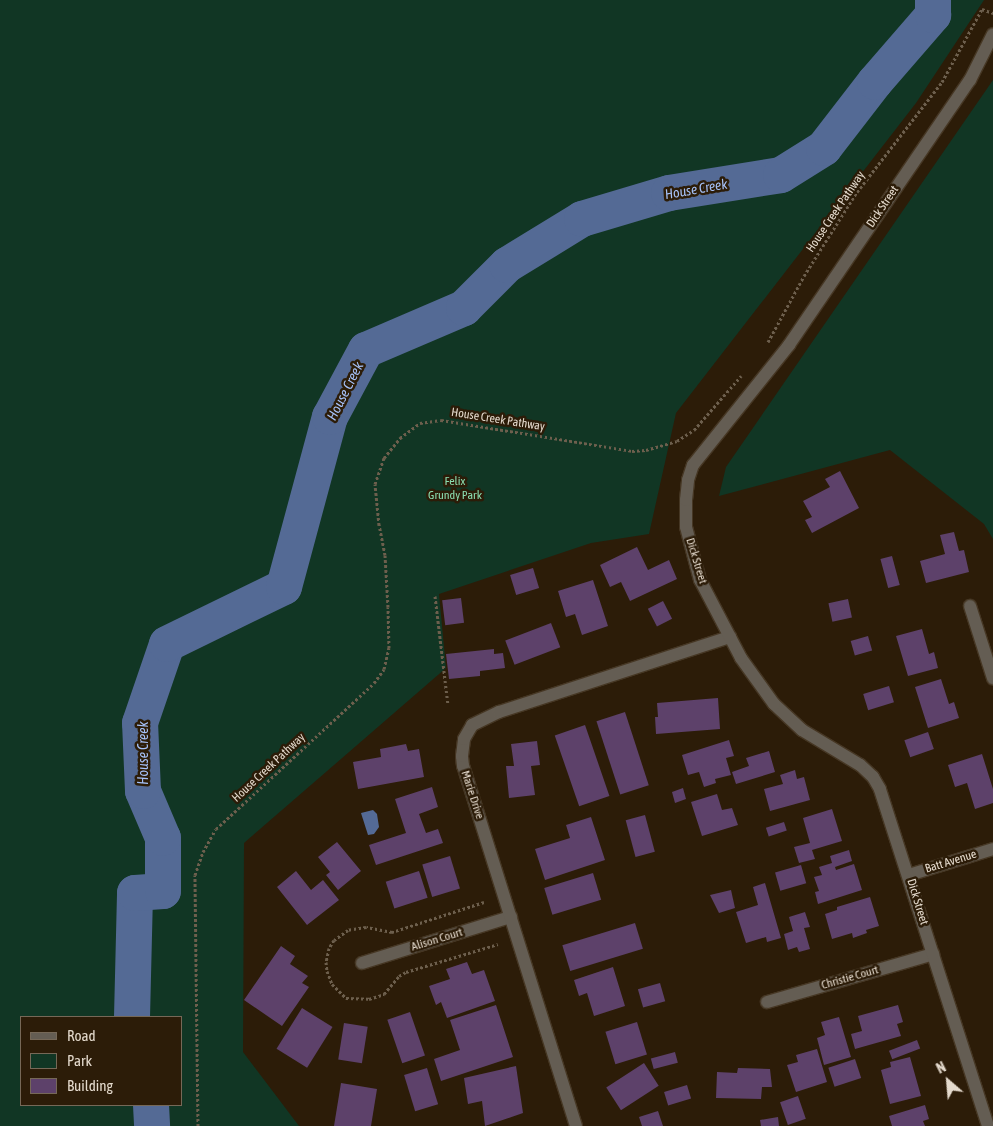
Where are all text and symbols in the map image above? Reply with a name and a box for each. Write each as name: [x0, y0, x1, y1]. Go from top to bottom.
street label: House Creek Pathway: [804, 169, 868, 255]
water label: House Creek: [663, 175, 729, 203]
street label: Dick Street: [864, 183, 902, 231]
water label: House Creek: [323, 359, 367, 423]
street label: House Creek Pathway: [450, 405, 546, 435]
park label: Felix Grundy Park: [428, 475, 482, 503]
street label: Dick Street: [682, 536, 710, 586]
water label: House Creek: [135, 721, 151, 785]
street label: House Creek Pathway: [230, 731, 308, 805]
street label: Marie Drive: [457, 769, 487, 821]
street label: Batt Avenue: [924, 847, 978, 877]
street label: Dick Street: [903, 877, 931, 927]
street label: Alison Court: [410, 925, 464, 955]
street label: Christie Court: [820, 963, 880, 993]
legend: [20, 1016, 182, 1106]
text: Road: [67, 1027, 96, 1044]
text: Park: [67, 1052, 92, 1069]
north arrow: [923, 1056, 973, 1106]
text: N: [934, 1059, 948, 1077]
text: Building: [67, 1077, 113, 1094]

